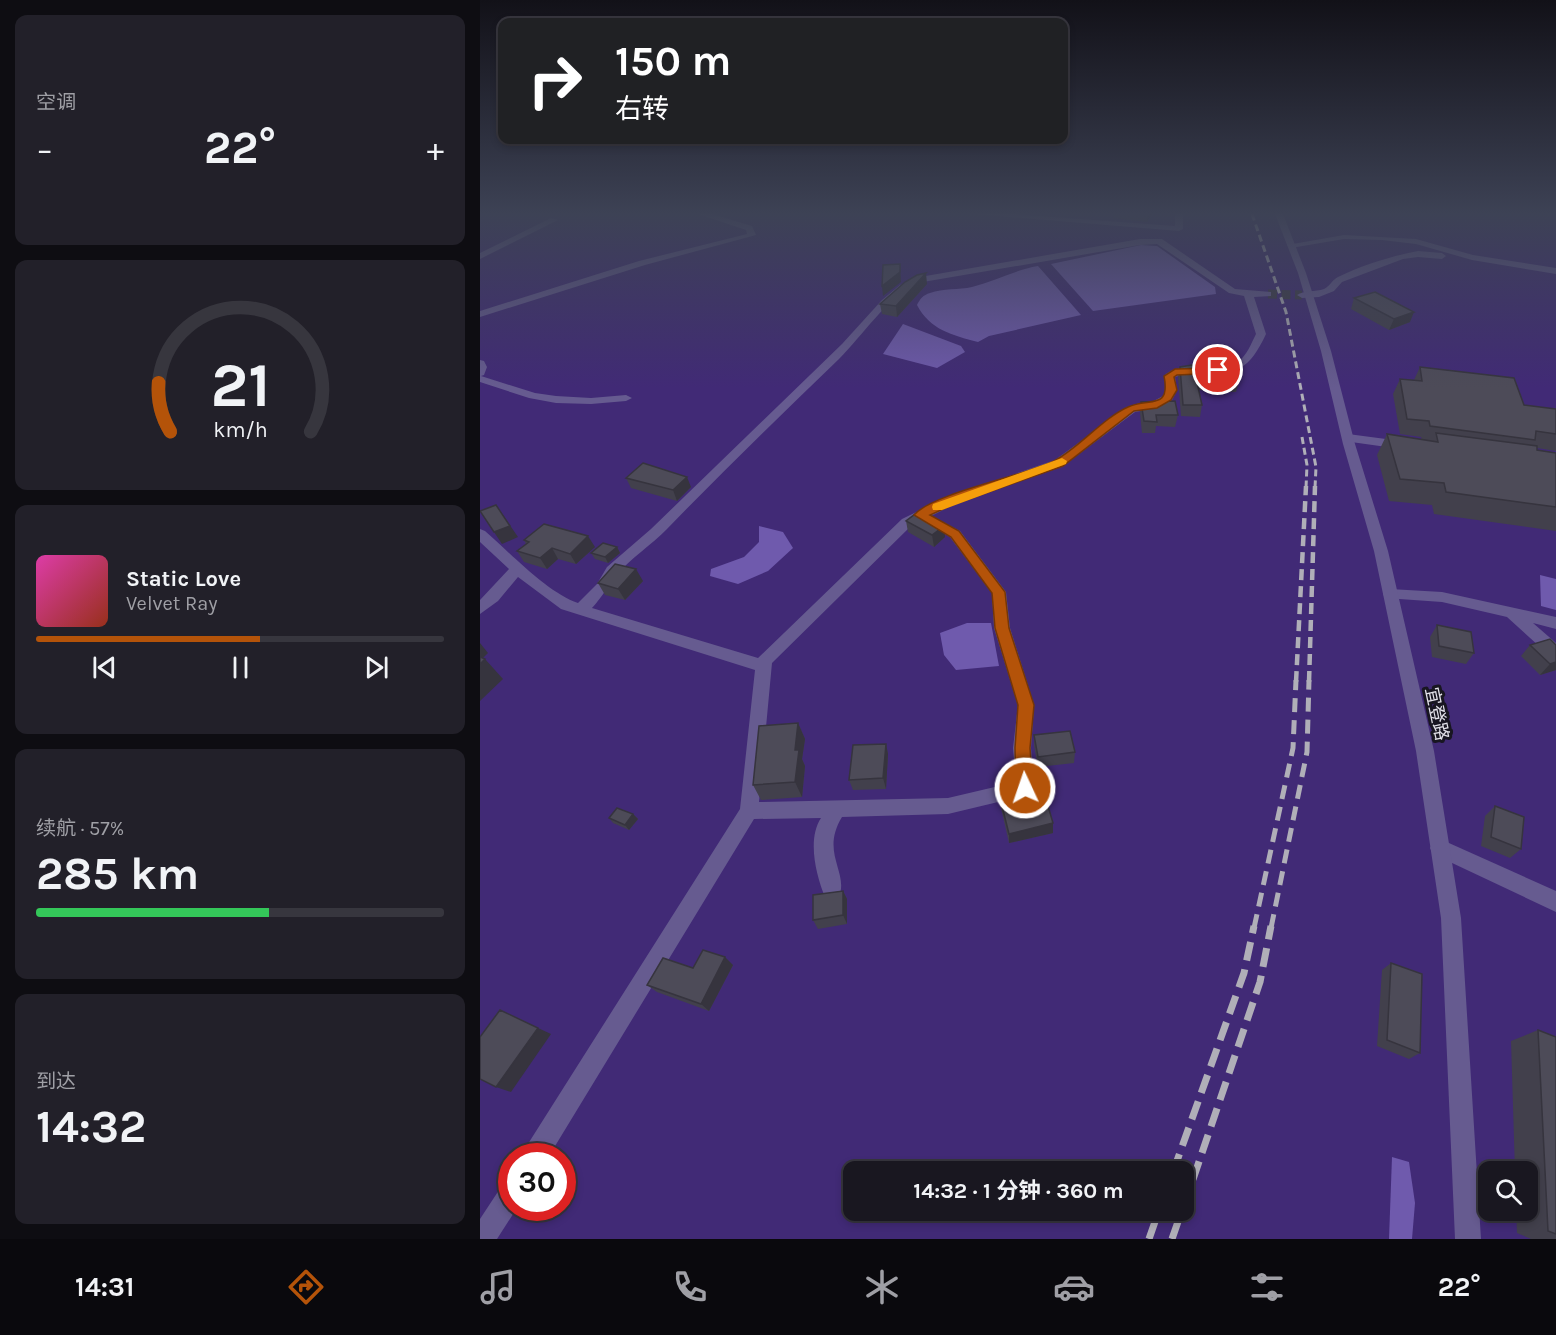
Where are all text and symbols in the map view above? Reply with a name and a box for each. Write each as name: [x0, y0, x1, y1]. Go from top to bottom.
text: 150 m: [615, 36, 731, 86]
icon: right: [516, 42, 594, 120]
text: 空调: [36, 91, 76, 114]
text: 右转: [615, 93, 669, 125]
text: 22°: [204, 122, 276, 174]
text: −: [36, 130, 53, 168]
text: +: [427, 130, 444, 168]
pin: [1192, 344, 1243, 395]
text: 21: [210, 349, 270, 422]
icon: arrive: [1201, 353, 1234, 386]
text: km/h: [213, 417, 267, 442]
text: Static Love: [126, 566, 241, 592]
text: Velvet Ray: [126, 592, 218, 615]
icon: previous: [88, 651, 121, 684]
icon: pause: [224, 651, 257, 684]
icon: next: [360, 651, 393, 684]
street label: 宜登路: [1421, 685, 1453, 743]
position arrow: [993, 756, 1057, 820]
text: 续航 · 57%: [36, 817, 124, 840]
text: 285 km: [36, 848, 199, 900]
text: 到达: [36, 1070, 76, 1093]
text: 14:32: [36, 1101, 146, 1153]
speed limit sign: 30: [498, 1143, 576, 1221]
map controls: [1478, 1161, 1538, 1221]
button: search: [1478, 1161, 1538, 1221]
text: 14:32 · 1 分钟 · 360 m: [913, 1178, 1124, 1204]
icon: directions: [285, 1266, 327, 1308]
icon: music: [477, 1266, 519, 1308]
icon: phone: [669, 1266, 711, 1308]
icon: climate: [861, 1266, 903, 1308]
icon: car: [1053, 1266, 1095, 1308]
icon: filters: [1246, 1266, 1288, 1308]
text: 14:31: [75, 1271, 134, 1303]
text: 22°: [1438, 1271, 1481, 1303]

